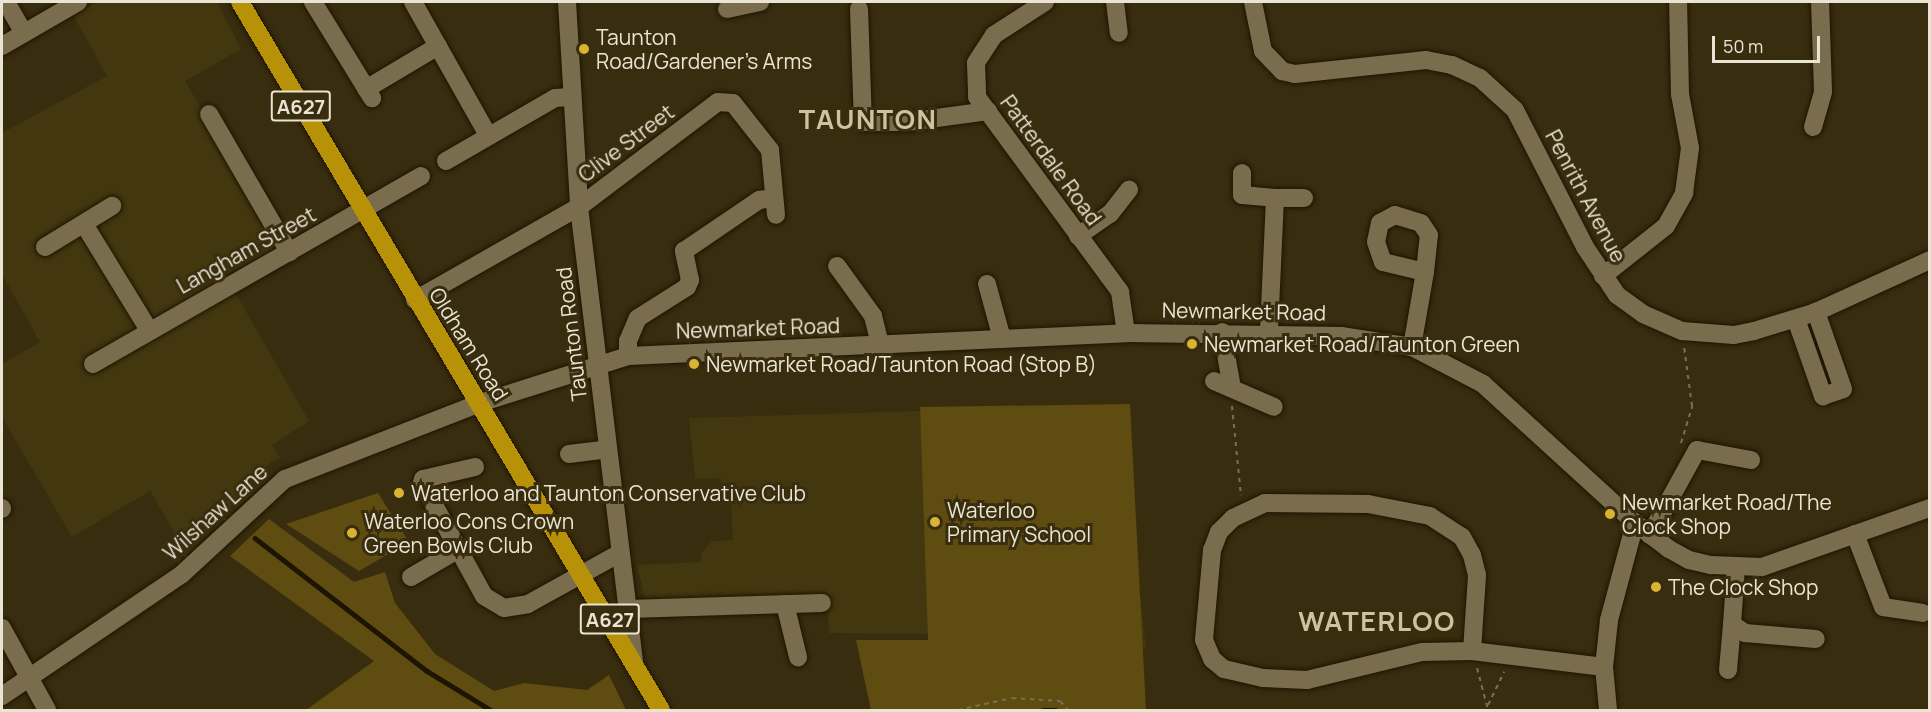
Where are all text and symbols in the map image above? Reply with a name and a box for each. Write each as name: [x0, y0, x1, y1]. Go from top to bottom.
place label: Taunton Road/Gardener's Arms: [596, 24, 812, 74]
scale bar: [1715, 24, 1823, 62]
text: 50 m: [1723, 34, 1763, 58]
marker: Taunton Road/Gardener's Arms: [577, 42, 591, 56]
road number: A627: [270, 89, 332, 123]
street label: Patterdale Road: [995, 90, 1107, 230]
street label: Clive Street: [573, 99, 679, 187]
district label: TAUNTON: [799, 103, 937, 135]
street label: Penrith Avenue: [1540, 125, 1632, 267]
street label: Langham Street: [172, 201, 320, 299]
street label: Taunton Road: [550, 266, 592, 402]
street label: Oldham Road: [424, 283, 514, 405]
street label: Newmarket Road: [1162, 297, 1326, 325]
street label: Newmarket Road: [675, 313, 841, 343]
place label: Newmarket Road/Taunton Green: [1204, 331, 1520, 357]
marker: Newmarket Road/Taunton Green: [1185, 337, 1199, 351]
place label: Newmarket Road/Taunton Road (Stop B): [706, 351, 1097, 377]
marker: Newmarket Road/Taunton Road (Stop B): [687, 357, 701, 371]
street label: Wilshaw Lane: [158, 459, 272, 565]
place label: Waterloo and Taunton Conservative Club: [411, 480, 806, 506]
marker: Waterloo and Taunton Conservative Club: [392, 486, 406, 500]
place label: Newmarket Road/The Clock Shop: [1622, 489, 1832, 539]
place label: Waterloo Primary School: [947, 497, 1091, 547]
marker: Newmarket Road/The Clock Shop: [1603, 507, 1617, 521]
place label: Waterloo Cons Crown Green Bowls Club: [364, 508, 574, 558]
marker: Waterloo Primary School: [928, 515, 942, 529]
marker: Waterloo Cons Crown Green Bowls Club: [345, 526, 359, 540]
place label: The Clock Shop: [1668, 574, 1818, 600]
marker: The Clock Shop: [1649, 580, 1663, 594]
road number: A627: [578, 602, 642, 636]
district label: WATERLOO: [1298, 605, 1456, 637]

